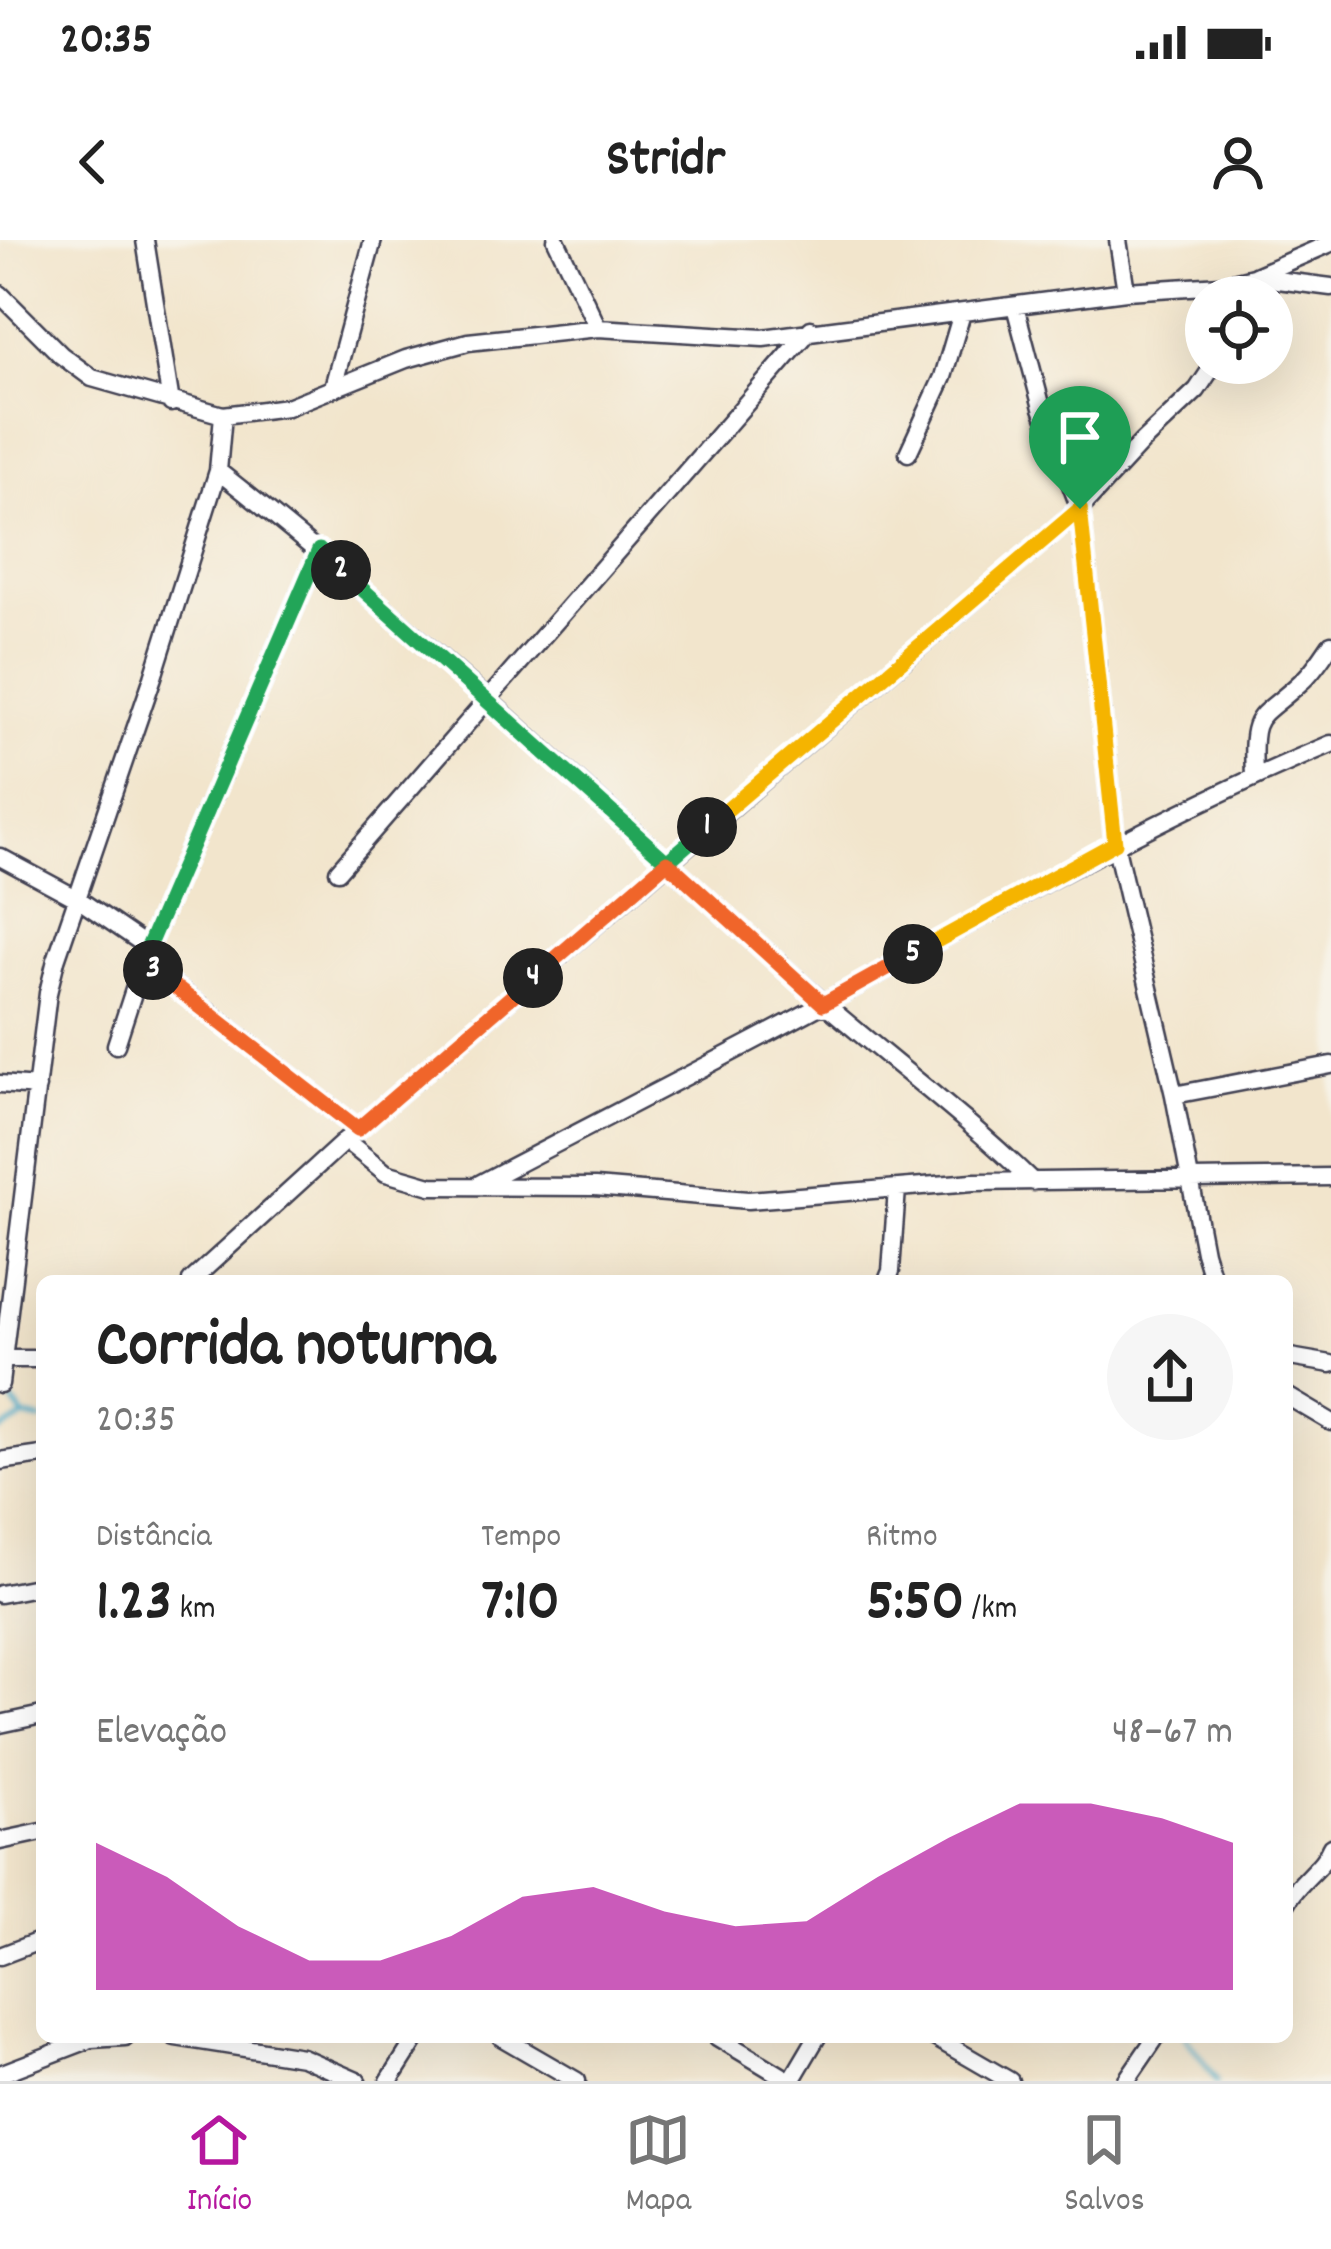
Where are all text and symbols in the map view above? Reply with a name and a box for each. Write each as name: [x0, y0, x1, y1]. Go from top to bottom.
text: 20:35: [60, 10, 152, 74]
text: Stridr: [606, 124, 725, 201]
icon: back: [60, 129, 126, 195]
icon: person: [1205, 129, 1271, 195]
map controls: [1185, 276, 1293, 384]
button: locate: [1185, 276, 1293, 384]
pin: [1029, 386, 1131, 509]
icon: arrive: [1047, 404, 1113, 470]
pin: 2: [311, 540, 371, 600]
text: 2: [334, 546, 348, 593]
pin: 1: [677, 797, 737, 857]
text: 1: [703, 803, 711, 850]
pin: 5: [883, 924, 943, 984]
text: 5: [905, 930, 921, 977]
pin: 3: [123, 940, 183, 1000]
text: 3: [146, 946, 160, 993]
pin: 4: [503, 948, 563, 1008]
text: 4: [526, 954, 540, 1001]
text: Corrida noturna: [96, 1303, 495, 1397]
button: share: [1107, 1314, 1233, 1440]
text: 20:35: [96, 1395, 176, 1450]
text: Distância: [96, 1515, 212, 1562]
text: Tempo: [481, 1515, 561, 1562]
text: Ritmo: [866, 1515, 938, 1562]
text: 1.23: [96, 1562, 172, 1648]
text: 7:10: [481, 1562, 560, 1648]
text: 5:50: [866, 1562, 964, 1648]
text: km: [172, 1587, 216, 1634]
text: /km: [964, 1587, 1017, 1634]
text: Elevação: [96, 1707, 227, 1762]
text: 48–67 m: [1112, 1707, 1233, 1762]
tab: Início: [186, 2107, 252, 2226]
tab: Mapa: [625, 2107, 691, 2226]
tab: Salvos: [1064, 2107, 1145, 2226]

